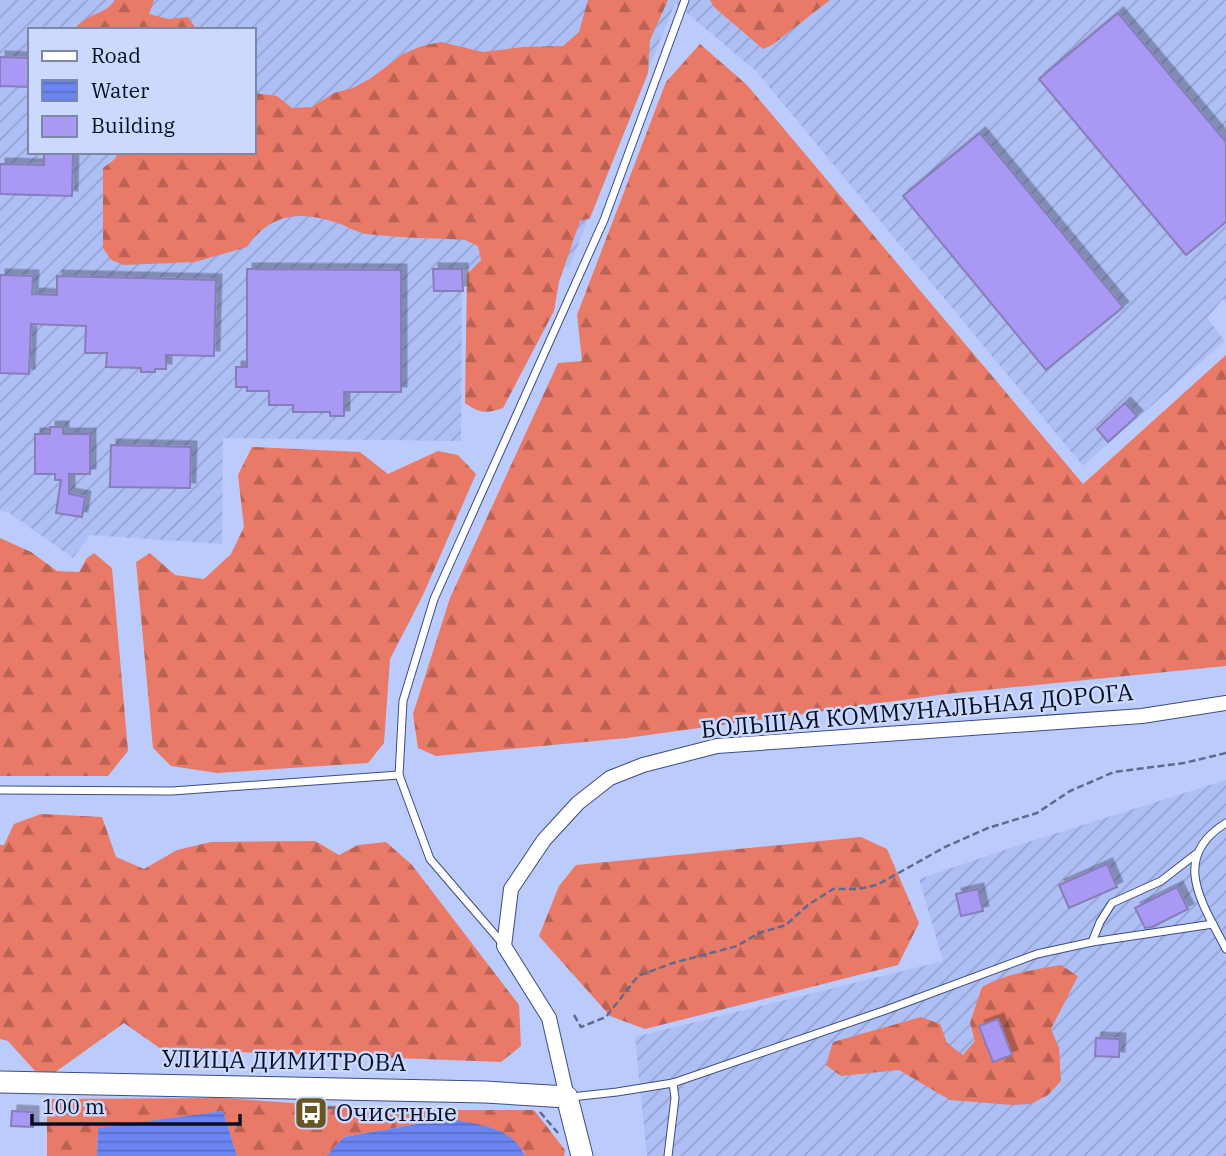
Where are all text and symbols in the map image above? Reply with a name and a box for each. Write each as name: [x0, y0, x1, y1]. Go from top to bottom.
legend: [28, 28, 256, 154]
text: Road: [91, 41, 141, 69]
text: Water: [91, 76, 150, 104]
text: Building: [91, 111, 176, 139]
street label: БОЛЬШАЯ КОММУНАЛЬНАЯ ДОРОГА: [699, 675, 1135, 745]
street label: УЛИЦА ДИМИТРОВА: [161, 1042, 407, 1078]
scale bar: [32, 1082, 240, 1126]
text: 100 m: [42, 1092, 105, 1120]
bus stop icon: Очистные: [292, 1094, 330, 1132]
place label: Очистные: [336, 1096, 457, 1128]

